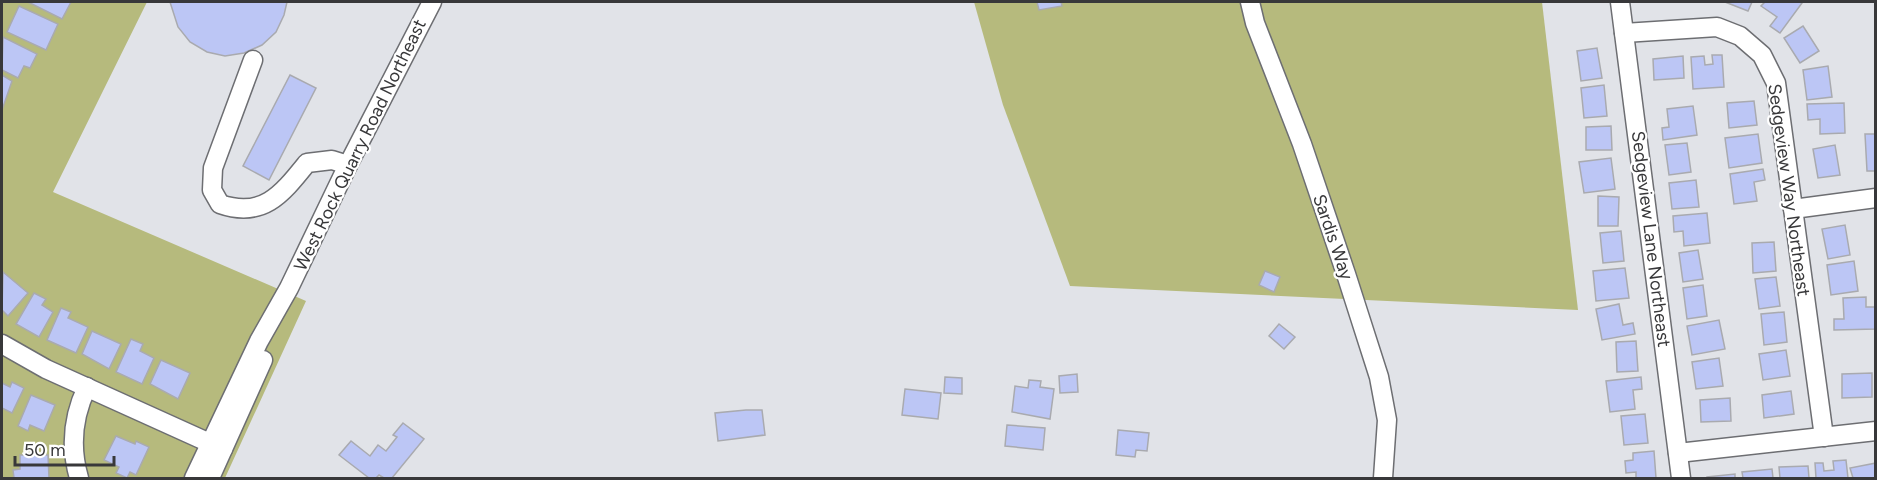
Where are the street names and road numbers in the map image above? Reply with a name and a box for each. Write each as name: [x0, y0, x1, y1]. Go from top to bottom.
street label: West Rock Quarry Road Northeast: [289, 15, 431, 274]
street label: Sedgeview Way Northeast: [1763, 82, 1815, 298]
street label: Sedgeview Lane Northeast: [1627, 130, 1675, 349]
street label: Sardis Way: [1308, 191, 1358, 283]

